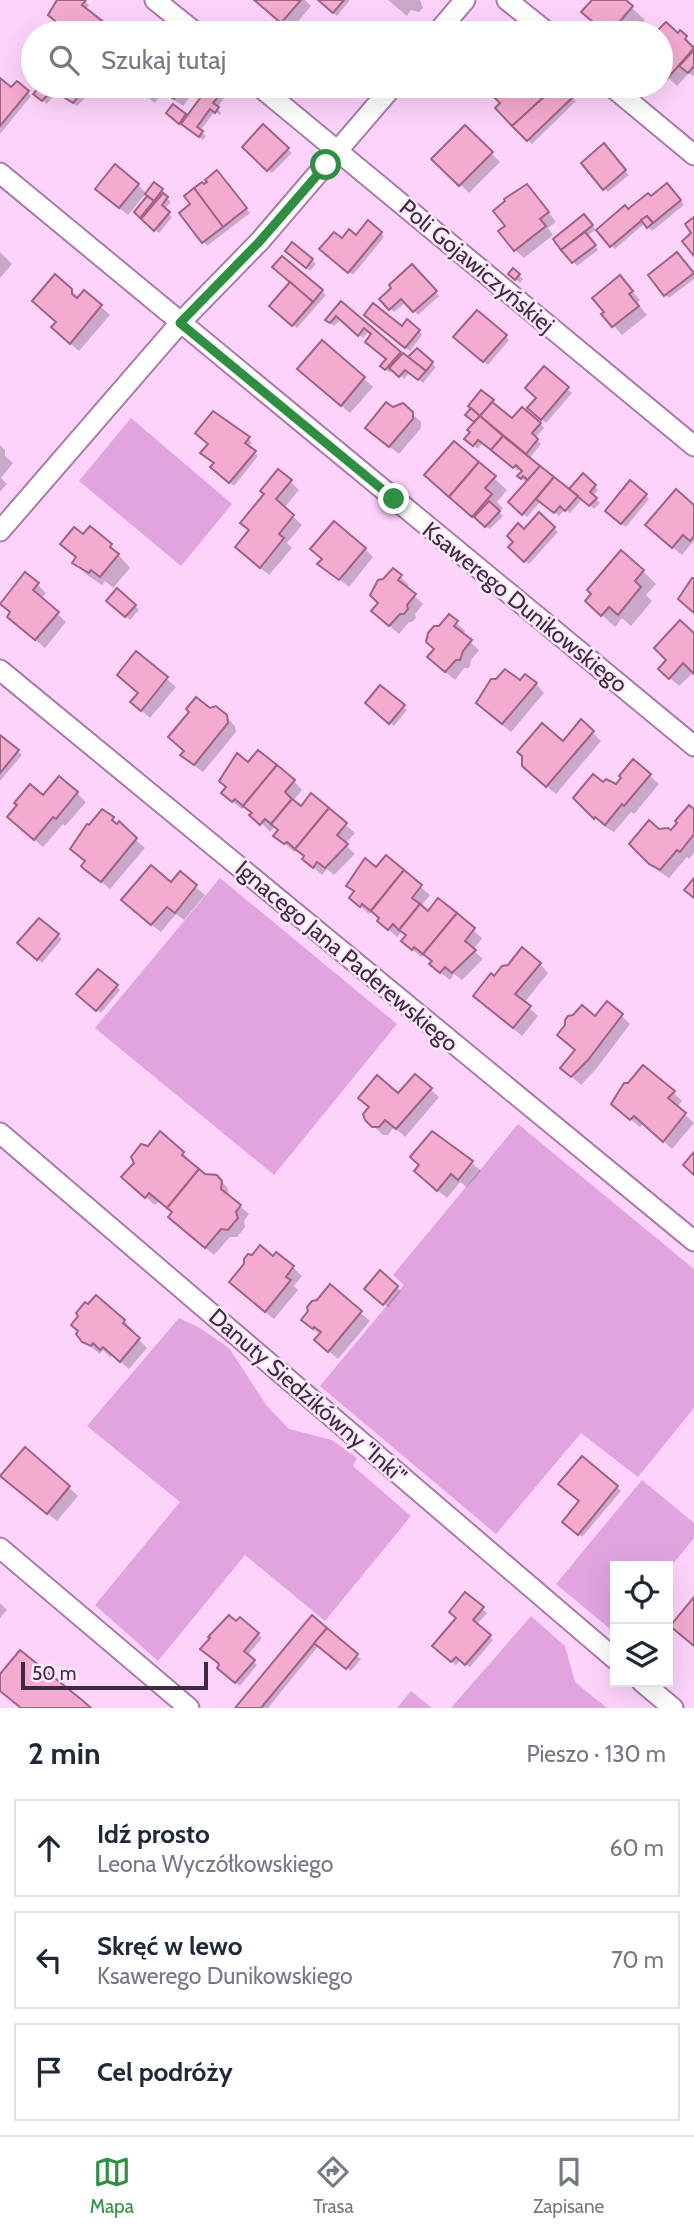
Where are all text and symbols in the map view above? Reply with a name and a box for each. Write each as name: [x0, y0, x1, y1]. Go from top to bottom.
search box: [21, 21, 673, 98]
icon: search: [45, 41, 83, 79]
text: Szukaj tutaj: [101, 44, 226, 76]
route start: [310, 149, 341, 180]
street label: Poli Gojawiczyńskiej: [394, 193, 560, 339]
route end: [378, 483, 409, 514]
street label: Ksawerego Dunikowskiego: [417, 516, 633, 698]
street label: Ignacego Jana Paderewskiego: [230, 855, 464, 1057]
street label: Danuty Siedzikówny "Inki": [203, 1302, 413, 1490]
map controls: [610, 1561, 673, 1687]
button: locate: [610, 1561, 673, 1624]
button: layers: [610, 1624, 673, 1687]
scale bar: [21, 1659, 208, 1691]
text: 50 m: [32, 1662, 76, 1685]
text: 2 min: [28, 1735, 100, 1772]
text: Pieszo · 130 m: [526, 1740, 666, 1768]
text: Idź prosto: [97, 1818, 210, 1850]
icon: ahead: [30, 1829, 68, 1867]
text: 60 m: [610, 1834, 664, 1862]
text: Leona Wyczółkowskiego: [97, 1850, 333, 1878]
text: Skręć w lewo: [97, 1930, 243, 1962]
icon: left: [30, 1941, 68, 1979]
text: 70 m: [611, 1946, 664, 1974]
text: Ksawerego Dunikowskiego: [97, 1962, 353, 1990]
icon: arrive: [30, 2053, 68, 2091]
text: Cel podróży: [97, 2056, 233, 2088]
tab: Mapa: [90, 2153, 134, 2218]
tab: Trasa: [313, 2153, 354, 2218]
tab: Zapisane: [533, 2153, 604, 2218]

